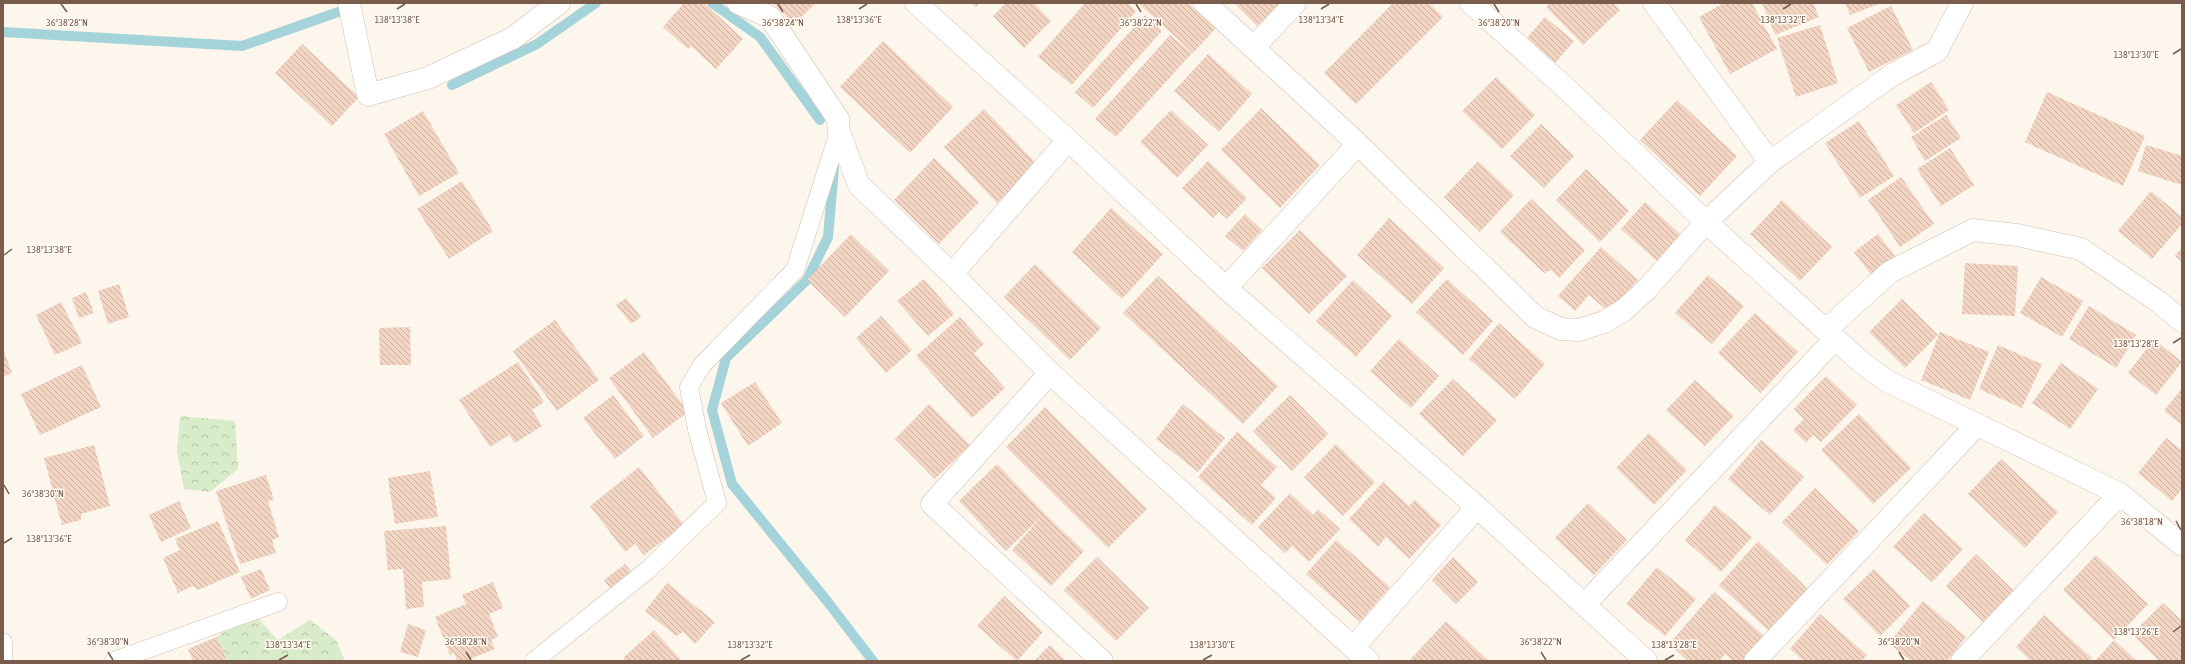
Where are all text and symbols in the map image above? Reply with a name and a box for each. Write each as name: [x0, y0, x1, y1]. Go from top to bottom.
text: 138°13'38"E: [375, 14, 420, 25]
text: 138°13'36"E: [837, 14, 882, 25]
text: 138°13'34"E: [1299, 14, 1344, 25]
text: 138°13'32"E: [1761, 14, 1806, 25]
text: 36°38'28"N: [46, 17, 88, 28]
text: 36°38'24"N: [762, 17, 804, 28]
text: 36°38'22"N: [1120, 17, 1162, 28]
text: 36°38'20"N: [1478, 17, 1520, 28]
text: 138°13'30"E: [2114, 49, 2159, 60]
text: 138°13'38"E: [27, 244, 72, 255]
text: 138°13'28"E: [2114, 338, 2159, 349]
text: 36°38'30"N: [22, 488, 64, 499]
text: 36°38'18"N: [2121, 516, 2163, 527]
text: 138°13'36"E: [27, 533, 72, 544]
text: 138°13'26"E: [2114, 626, 2159, 637]
text: 36°38'30"N: [87, 636, 129, 647]
text: 36°38'28"N: [445, 636, 487, 647]
text: 36°38'22"N: [1520, 636, 1562, 647]
text: 36°38'20"N: [1878, 636, 1920, 647]
text: 138°13'34"E: [266, 639, 311, 650]
text: 138°13'32"E: [728, 639, 773, 650]
text: 138°13'30"E: [1190, 639, 1235, 650]
text: 138°13'28"E: [1652, 639, 1697, 650]

